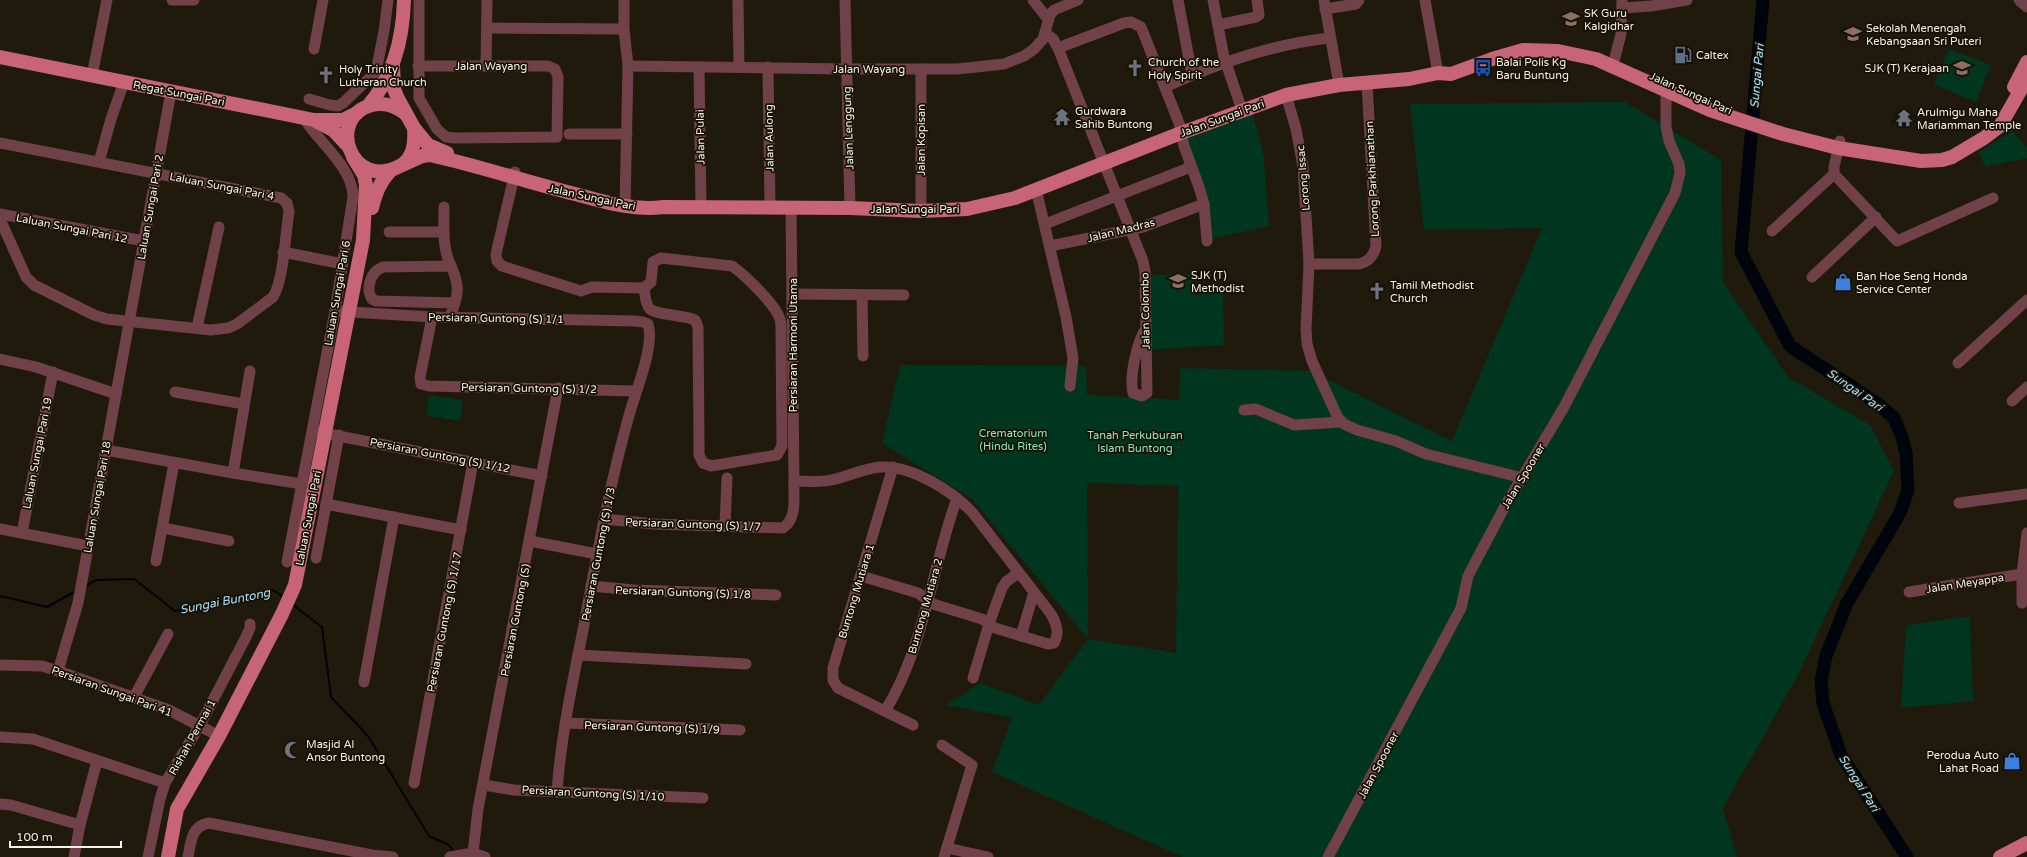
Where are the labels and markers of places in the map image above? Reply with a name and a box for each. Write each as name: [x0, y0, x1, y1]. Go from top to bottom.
place label: SK Guru Kalgidhar: [1584, 7, 1635, 33]
school or university icon: SK Guru Kalgidhar: [1561, 9, 1581, 29]
place label: Sekolah Menengah Kebangsaan Sri Puteri: [1866, 22, 1981, 48]
school or university icon: Sekolah Menengah Kebangsaan Sri Puteri: [1843, 24, 1863, 44]
fuel station icon: Caltex: [1673, 45, 1693, 65]
place label: Caltex: [1696, 49, 1729, 62]
place label: Church of the Holy Spirit: [1148, 56, 1219, 82]
place label: Balai Polis Kg Baru Buntung: [1496, 56, 1569, 82]
church icon: Church of the Holy Spirit: [1125, 58, 1145, 78]
bus stop icon: Balai Polis Kg Baru Buntung: [1473, 58, 1493, 78]
school or university icon: SJK (T) Kerajaan: [1952, 58, 1972, 78]
place label: SJK (T) Kerajaan: [1865, 62, 1949, 75]
place label: Holy Trinity Lutheran Church: [339, 63, 427, 89]
church icon: Holy Trinity Lutheran Church: [316, 65, 336, 85]
place label: Gurdwara Sahib Buntong: [1075, 105, 1153, 131]
place label: Arulmigu Maha Mariamman Temple: [1917, 106, 2021, 132]
temple icon: Gurdwara Sahib Buntong: [1052, 107, 1072, 127]
temple icon: Arulmigu Maha Mariamman Temple: [1894, 108, 1914, 128]
place label: SJK (T) Methodist: [1191, 269, 1244, 295]
place label: Ban Hoe Seng Honda Service Center: [1856, 270, 1967, 296]
school or university icon: SJK (T) Methodist: [1168, 271, 1188, 291]
shop icon: Ban Hoe Seng Honda Service Center: [1833, 272, 1853, 292]
place label: Tamil Methodist Church: [1390, 279, 1474, 305]
church icon: Tamil Methodist Church: [1367, 281, 1387, 301]
place label: Masjid Al Ansor Buntong: [306, 738, 385, 764]
mosque icon: Masjid Al Ansor Buntong: [283, 740, 303, 760]
place label: Perodua Auto Lahat Road: [1927, 749, 1999, 775]
shop icon: Perodua Auto Lahat Road: [2002, 751, 2022, 771]

